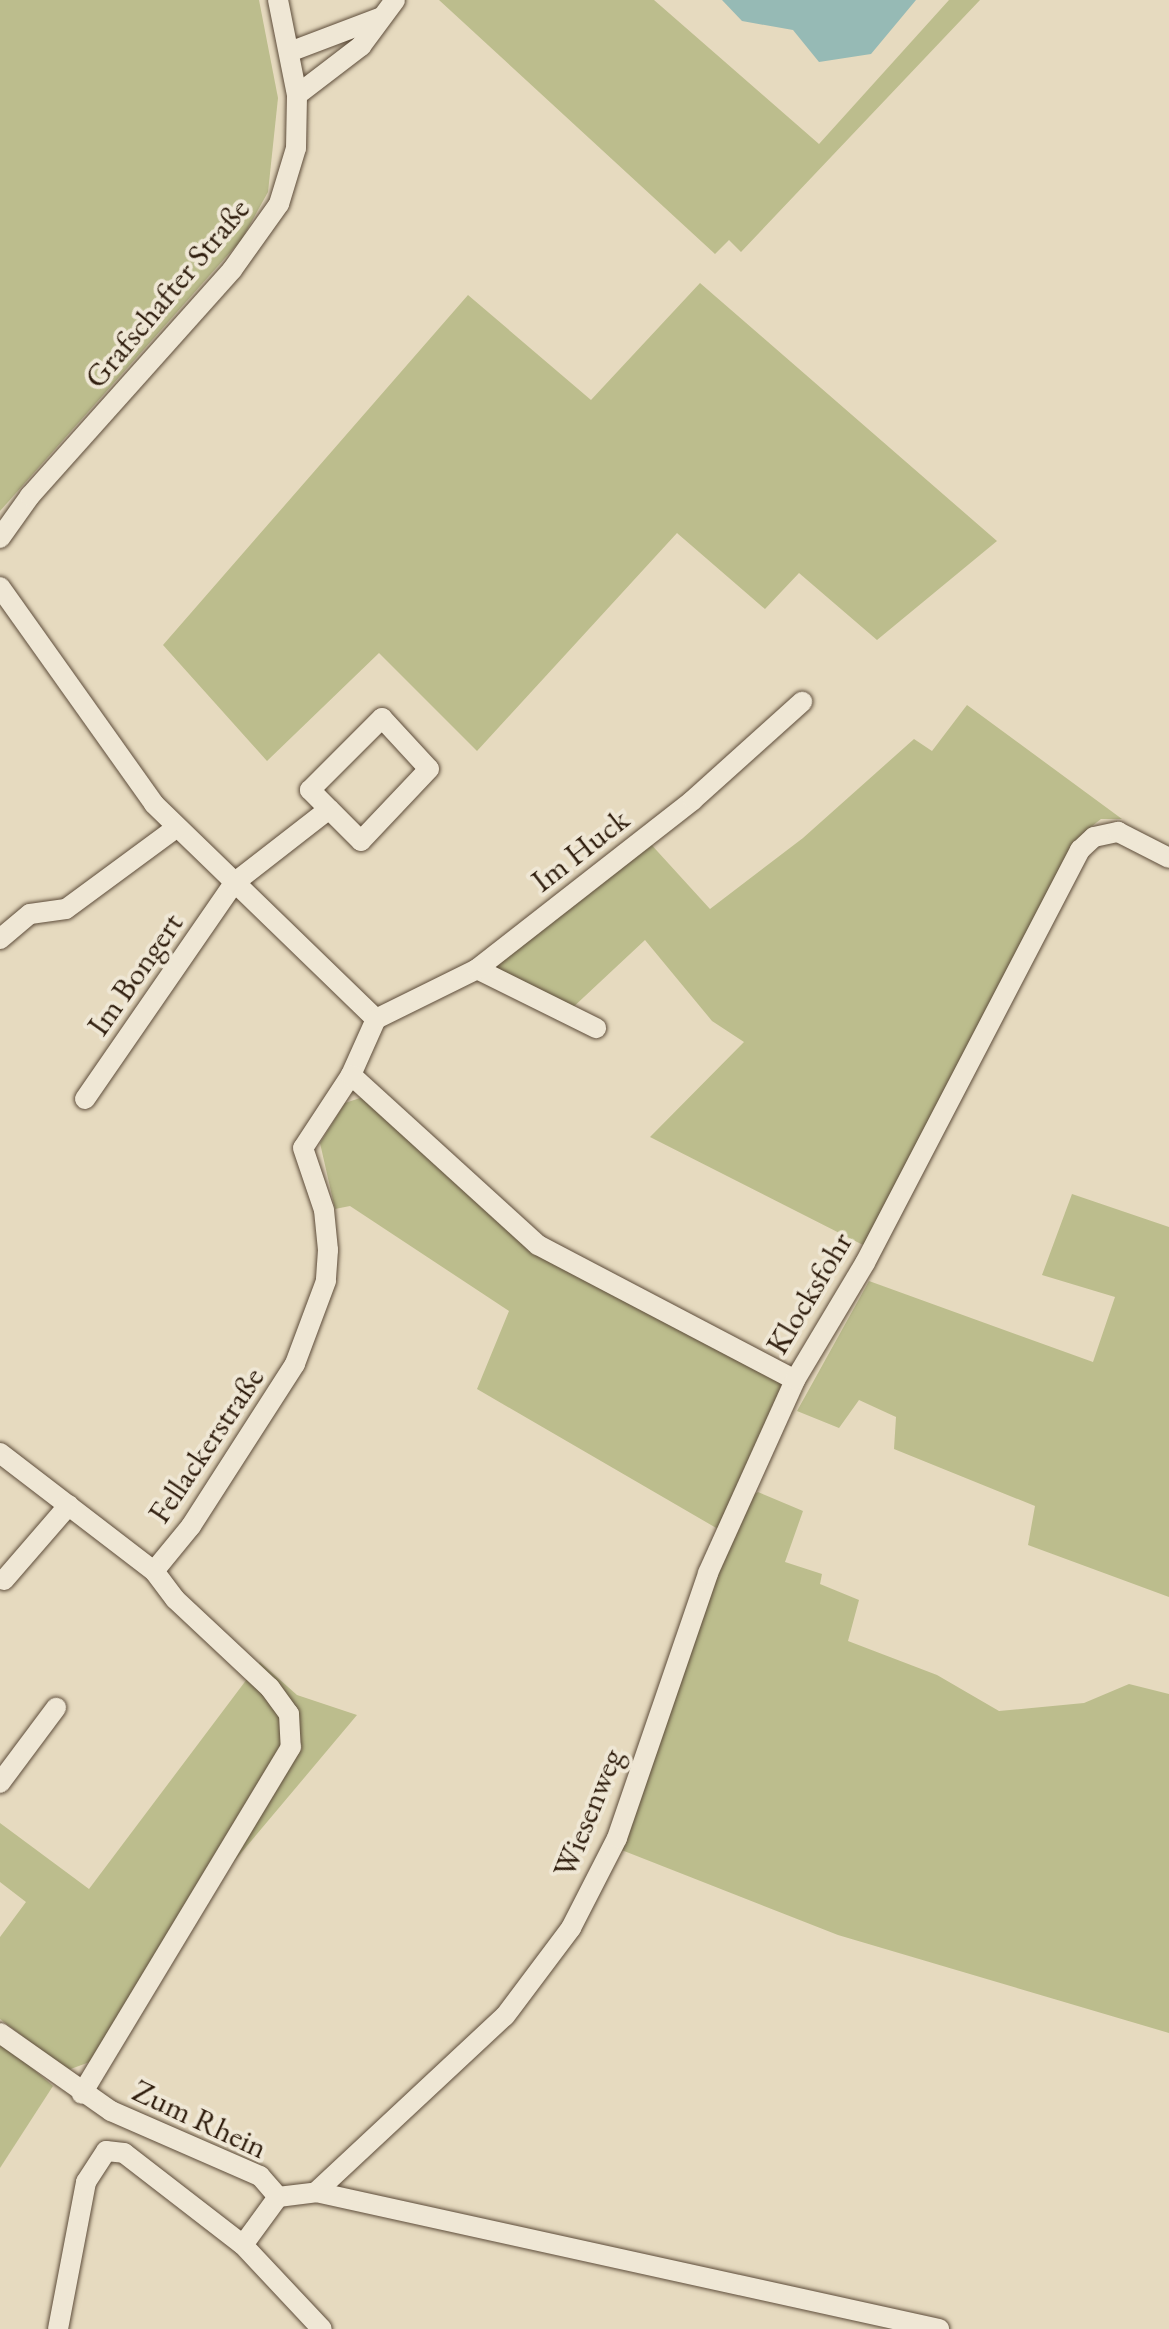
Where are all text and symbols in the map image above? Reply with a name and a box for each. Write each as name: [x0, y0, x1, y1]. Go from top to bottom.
street label: Grafschafter Straße: [76, 190, 258, 396]
street label: Im Huck: [524, 800, 636, 900]
street label: Im Bongert: [79, 905, 191, 1043]
street label: Klocksfohr: [758, 1225, 860, 1361]
street label: Fellackerstraße: [140, 1360, 272, 1530]
street label: Wiesenweg: [545, 1743, 631, 1883]
street label: Zum Rhein: [127, 2071, 273, 2167]

